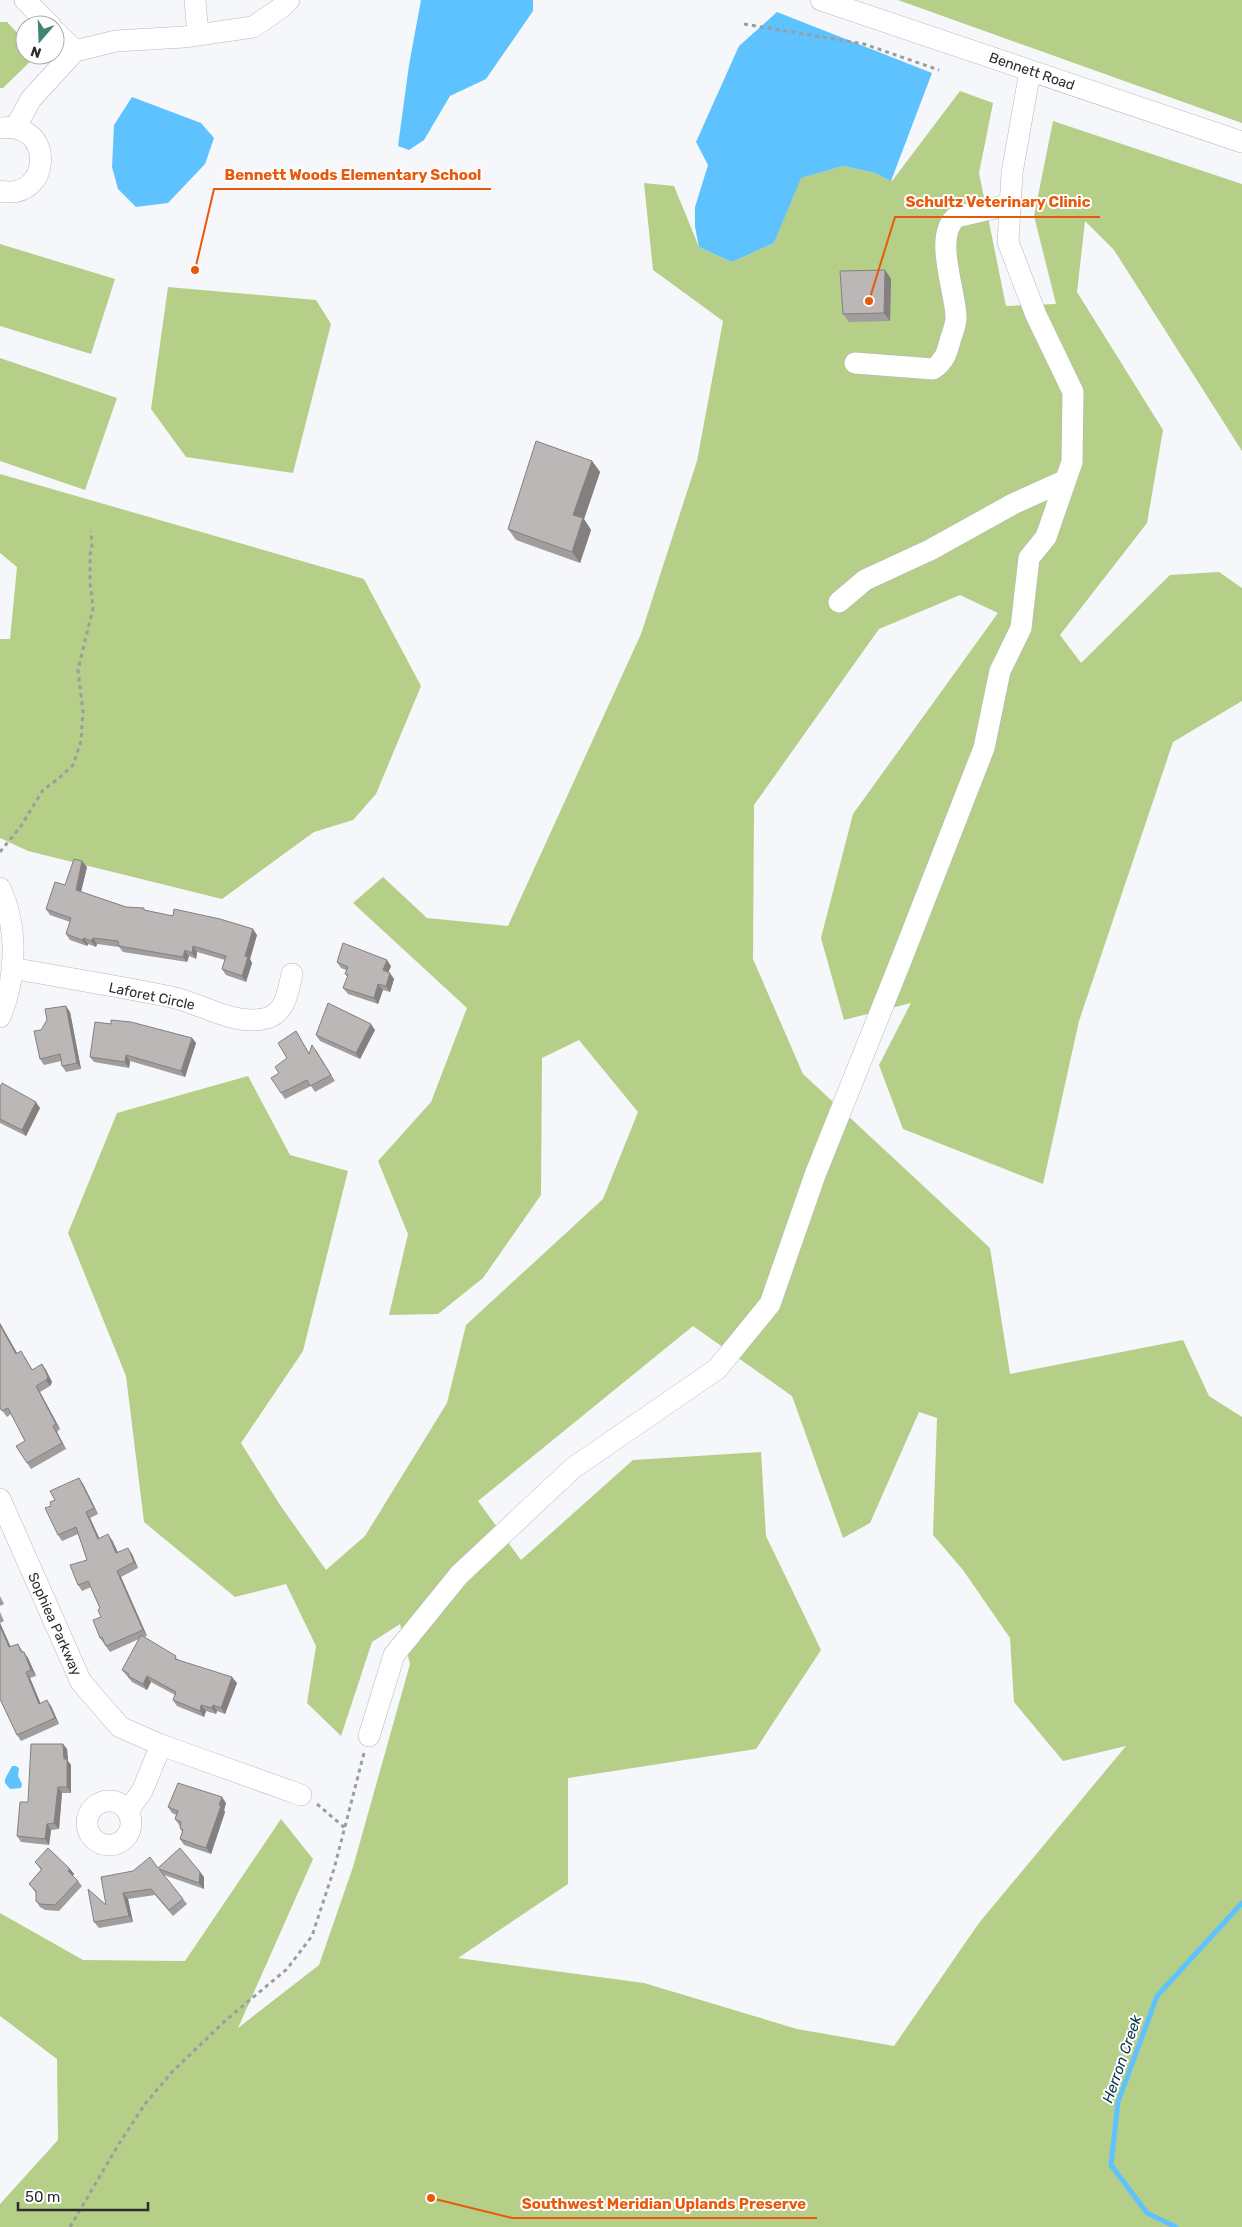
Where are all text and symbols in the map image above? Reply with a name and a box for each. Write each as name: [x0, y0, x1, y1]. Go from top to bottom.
north arrow: [15, 15, 65, 65]
text: N: [28, 42, 43, 61]
street label: Bennett Road: [987, 49, 1077, 94]
callout: Bennett Woods Elementary School: [214, 159, 491, 189]
text: Bennett Woods Elementary School: [225, 166, 481, 184]
callout: Schultz Veterinary Clinic: [895, 187, 1100, 217]
text: Schultz Veterinary Clinic: [905, 193, 1091, 211]
street label: Laforet Circle: [107, 979, 197, 1014]
street label: Sophiea Parkway: [24, 1570, 85, 1679]
water label: Herron Creek: [1099, 2012, 1146, 2105]
scale bar: [18, 2180, 148, 2212]
text: 50 m: [25, 2188, 60, 2206]
callout: Southwest Meridian Uplands Preserve: [512, 2188, 817, 2218]
text: Southwest Meridian Uplands Preserve: [522, 2195, 806, 2213]

